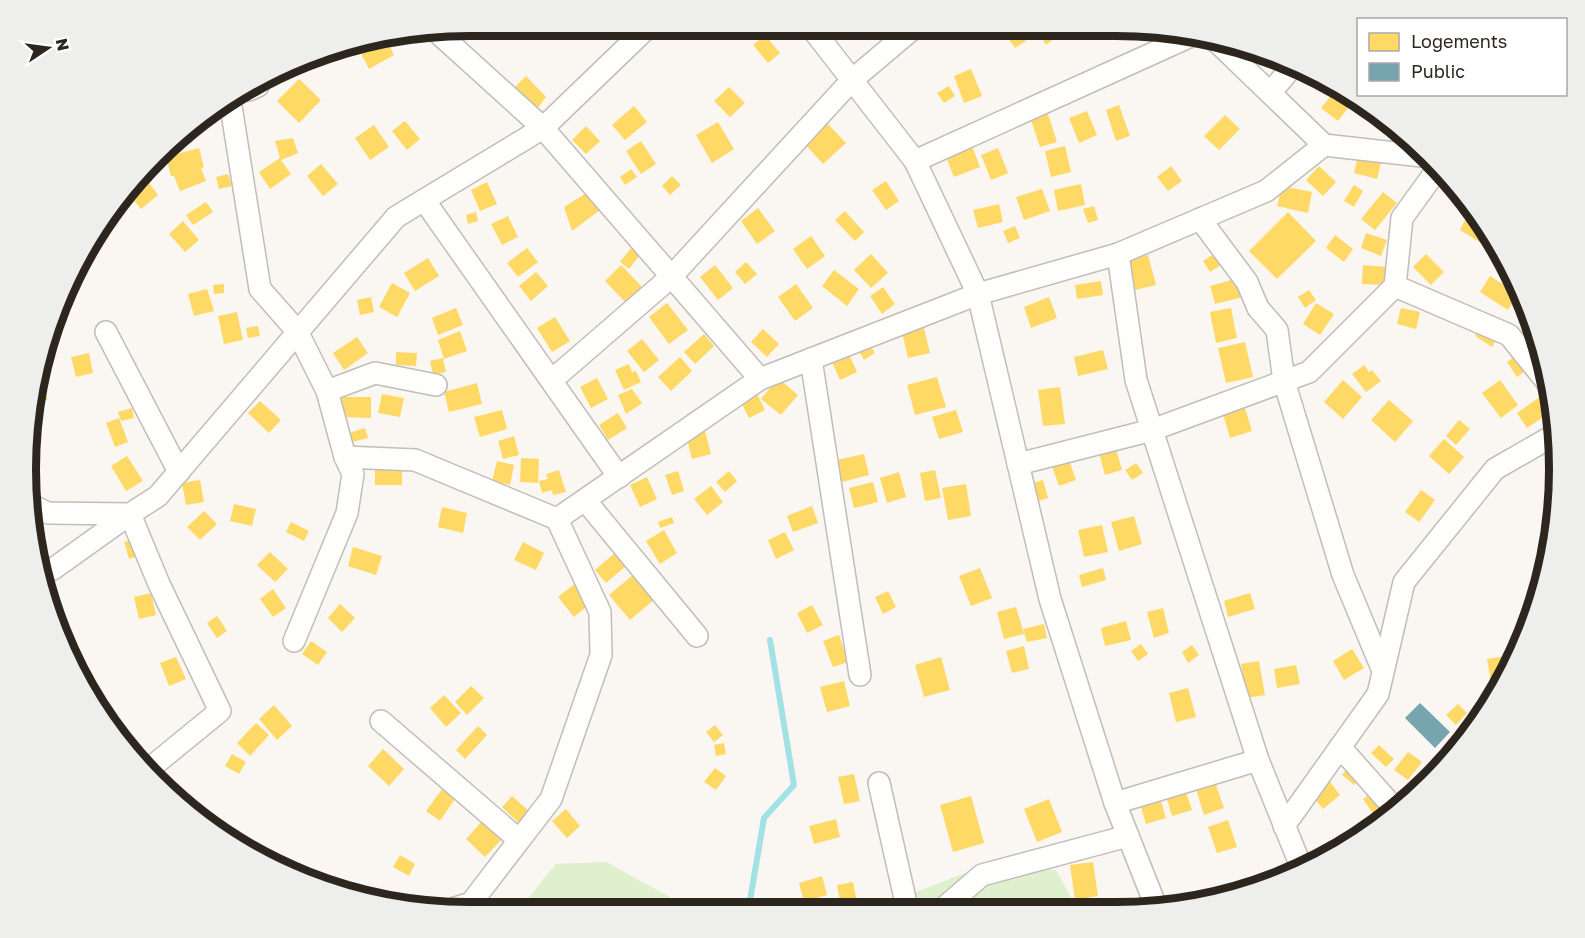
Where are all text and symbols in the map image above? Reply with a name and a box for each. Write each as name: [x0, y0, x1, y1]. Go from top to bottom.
north arrow: [18, 18, 78, 78]
legend: [1357, 18, 1567, 96]
text: Logements: [1411, 30, 1507, 52]
text: N: [52, 36, 74, 53]
text: Public: [1411, 60, 1465, 82]

